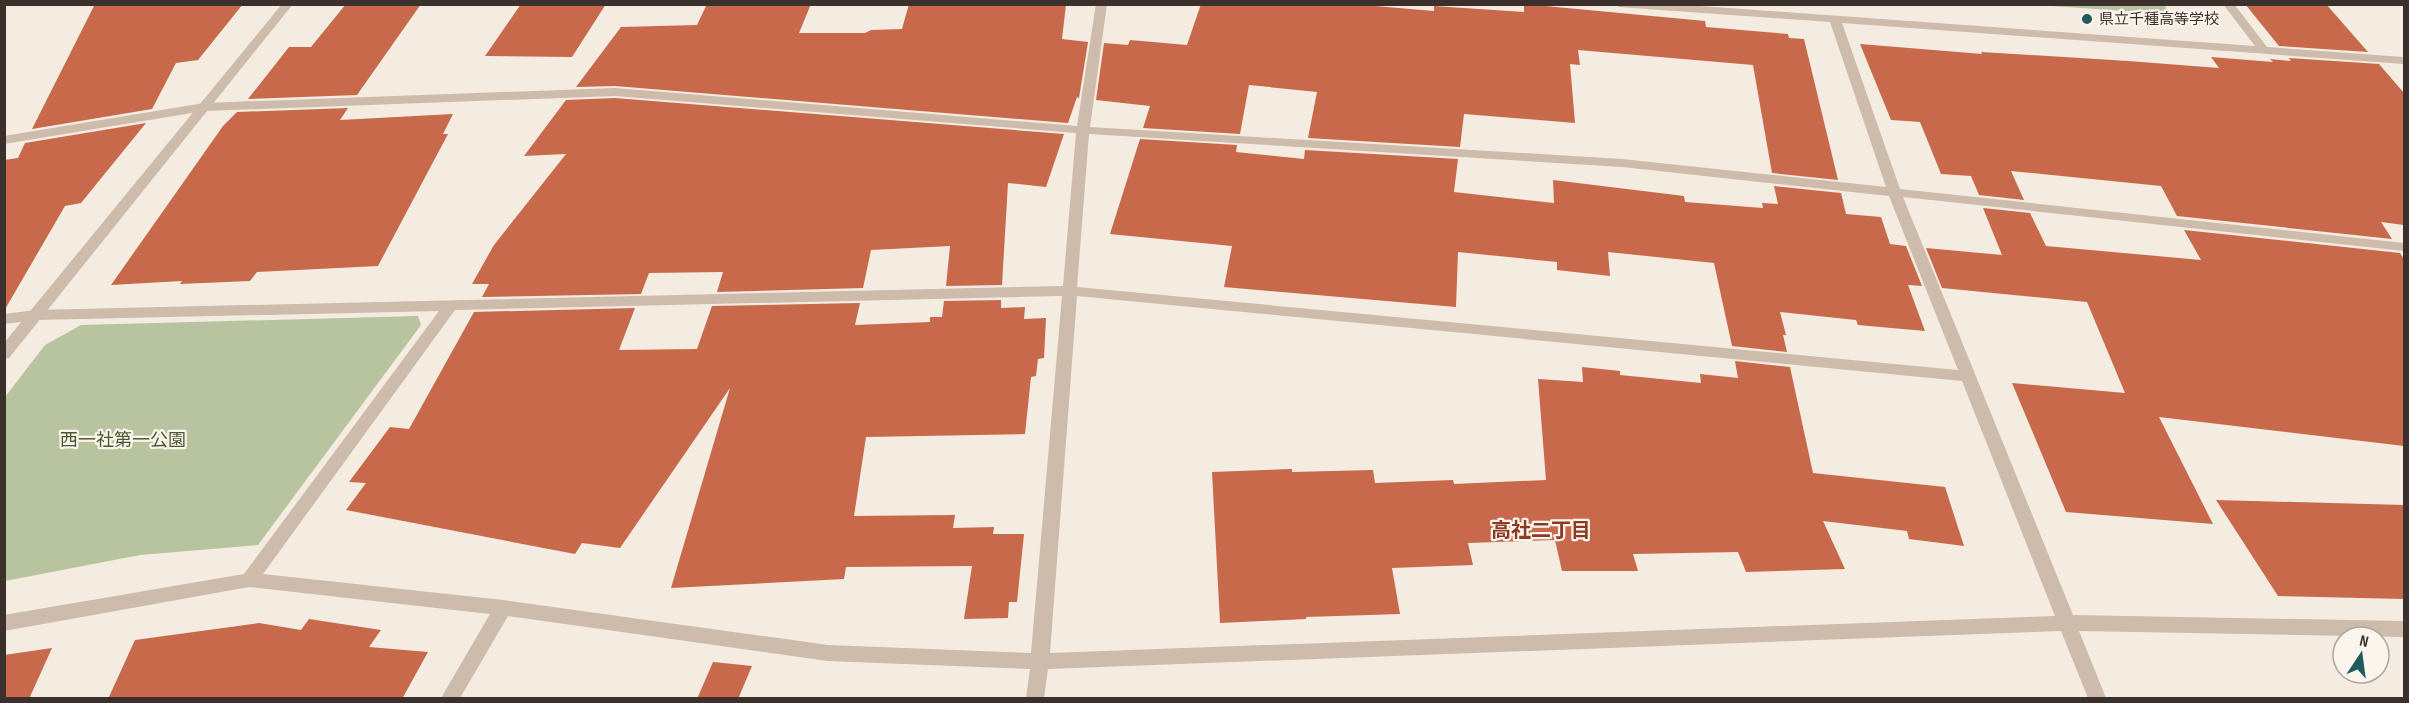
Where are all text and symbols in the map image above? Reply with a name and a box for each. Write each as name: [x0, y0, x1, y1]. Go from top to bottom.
place label: 県立千種高等学校: [2099, 10, 2219, 29]
marker: 県立千種高等学校: [2080, 12, 2094, 26]
park label: 西一社第一公園: [60, 430, 186, 451]
district label: 高社二丁目: [1491, 519, 1591, 543]
north arrow: [2331, 625, 2391, 685]
text: N: [2358, 632, 2370, 652]

